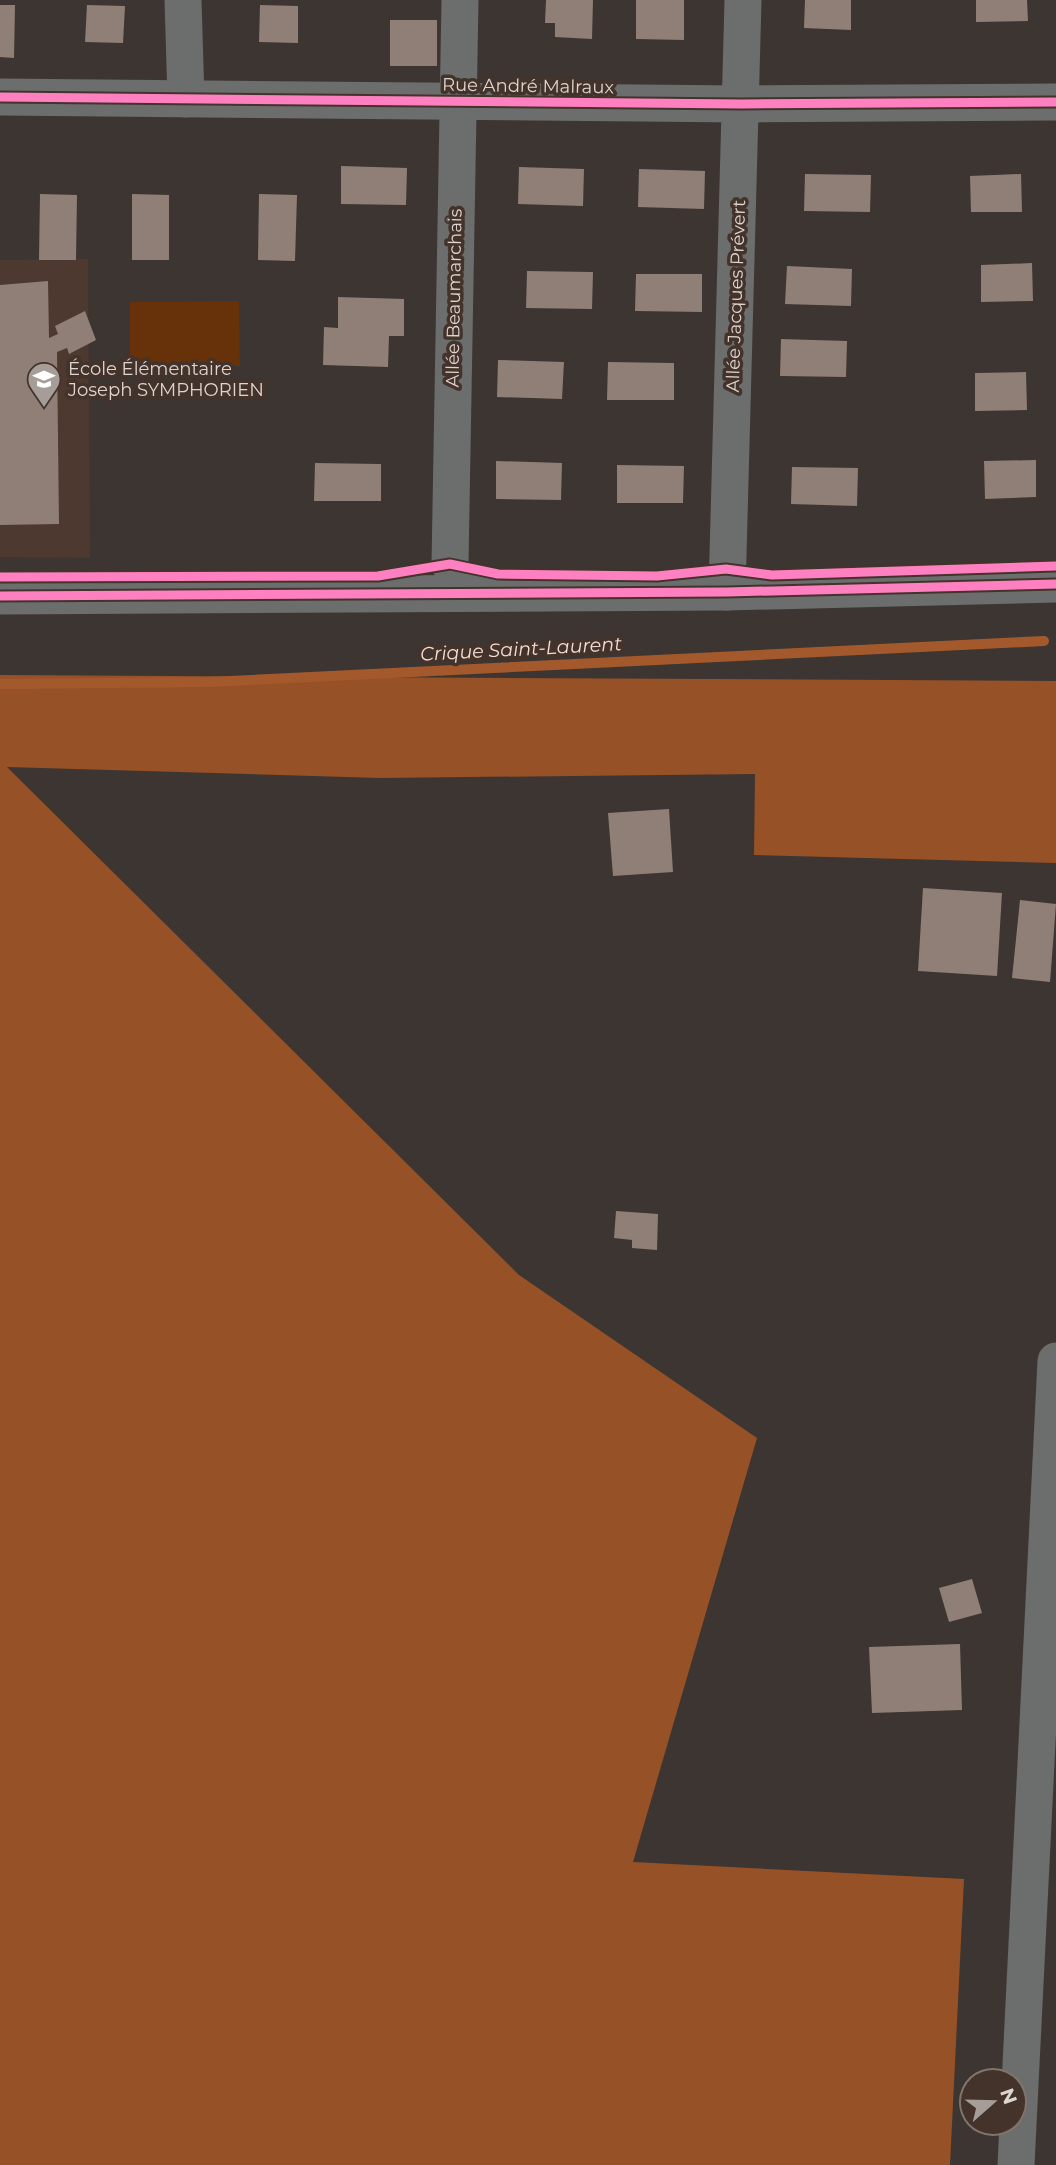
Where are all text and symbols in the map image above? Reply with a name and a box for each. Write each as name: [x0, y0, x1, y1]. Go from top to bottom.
street label: Rue André Malraux: [442, 74, 615, 99]
street label: Allée Jacques Prévert: [722, 199, 750, 393]
street label: Allée Beaumarchais: [441, 208, 467, 388]
place label: École Élémentaire Joseph SYMPHORIEN: [67, 358, 264, 401]
school or university icon: École Élémentaire Joseph SYMPHORIEN: [25, 360, 63, 409]
water label: Crique Saint-Laurent: [420, 632, 623, 666]
north arrow: [958, 2067, 1028, 2137]
text: N: [995, 2085, 1022, 2108]

